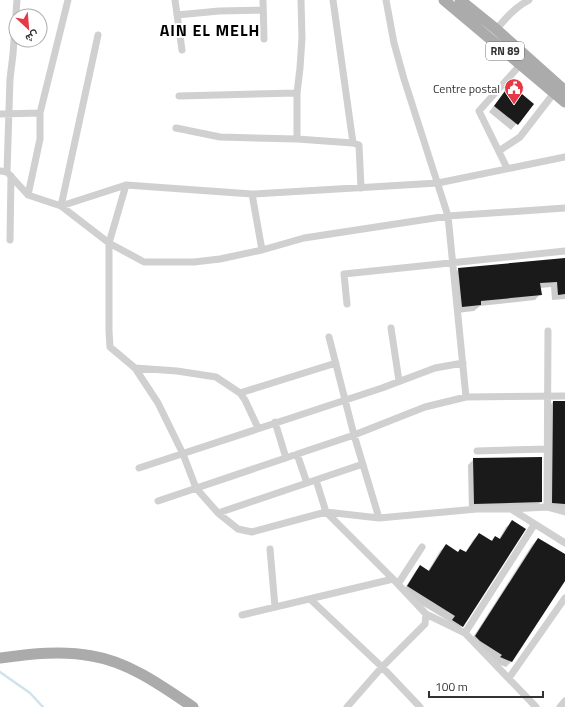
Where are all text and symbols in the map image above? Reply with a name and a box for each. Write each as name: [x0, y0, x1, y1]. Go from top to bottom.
north arrow: [8, 8, 48, 48]
district label: AIN EL MELH: [160, 18, 260, 42]
text: ش: [23, 27, 42, 47]
road number: RN 89: [486, 42, 524, 60]
public building icon: Centre postal: [503, 77, 525, 105]
place label: Centre postal: [433, 79, 500, 98]
scale bar: [429, 673, 543, 699]
text: 100 m: [435, 677, 468, 696]

